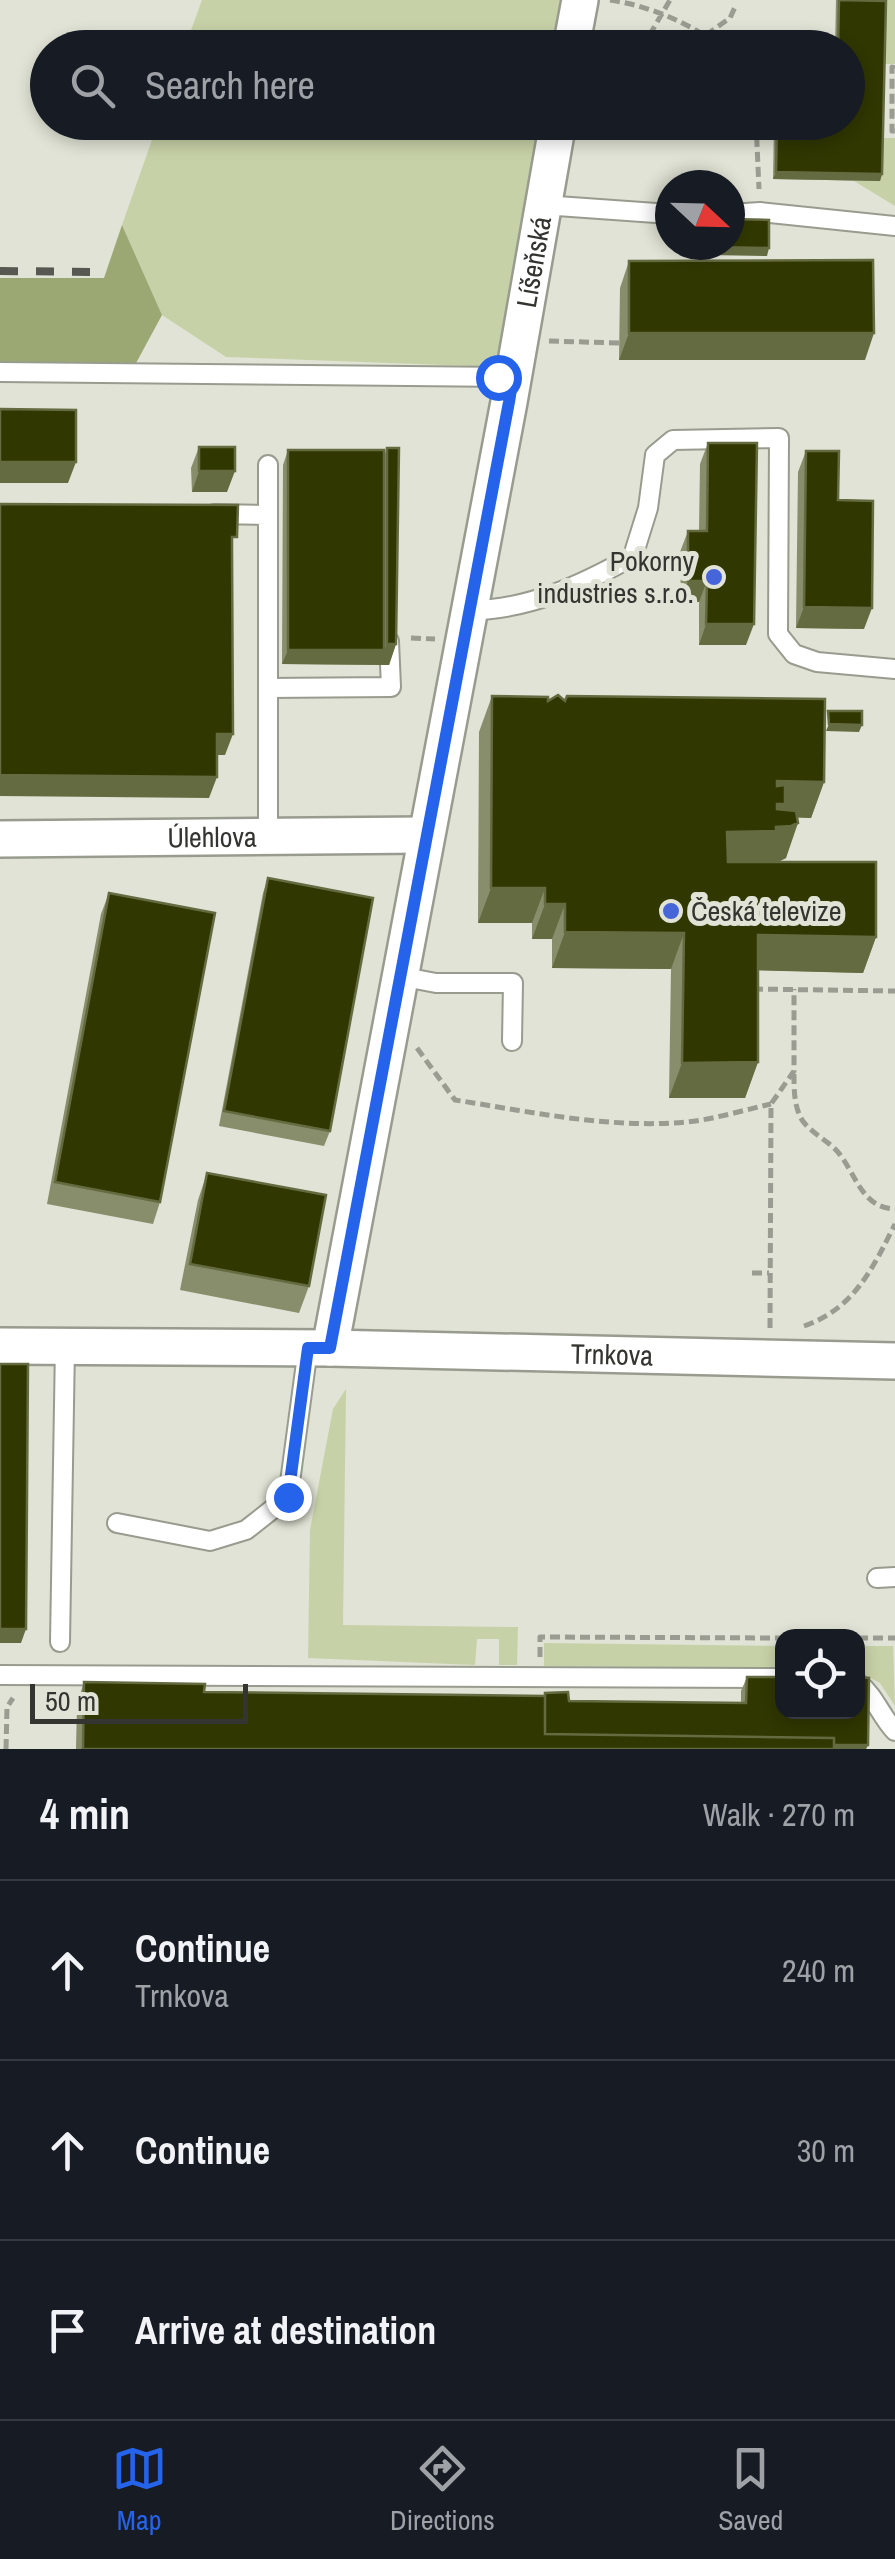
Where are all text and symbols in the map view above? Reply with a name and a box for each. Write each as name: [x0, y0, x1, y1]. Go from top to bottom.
search box: [30, 30, 865, 140]
icon: search: [65, 58, 120, 113]
text: Search here: [145, 60, 315, 111]
north arrow: [655, 170, 745, 260]
street label: Líšeňská: [507, 213, 560, 310]
route start: [476, 355, 522, 401]
place label: Pokorny industries s.r.o.: [537, 542, 695, 612]
marker: Pokorny industries s.r.o.: [703, 566, 725, 588]
street label: Úlehlova: [167, 818, 257, 856]
place label: Česká televize: [691, 892, 842, 930]
marker: Česká televize: [660, 900, 682, 922]
street label: Trnkova: [570, 1335, 654, 1374]
route end: [266, 1475, 312, 1521]
map controls: [775, 1629, 865, 1719]
button: locate: [775, 1629, 865, 1719]
scale bar: [30, 1679, 248, 1724]
text: 50 m: [45, 1682, 96, 1720]
text: 4 min: [40, 1786, 130, 1842]
text: Walk · 270 m: [703, 1793, 855, 1836]
text: Continue: [135, 1923, 270, 1974]
icon: ahead: [40, 1943, 95, 1998]
text: 240 m: [782, 1949, 855, 1992]
text: Trnkova: [135, 1974, 229, 2017]
icon: ahead: [40, 2123, 95, 2178]
text: Continue: [135, 2125, 270, 2176]
text: 30 m: [797, 2129, 855, 2172]
icon: arrive: [40, 2303, 95, 2358]
text: Arrive at destination: [135, 2305, 436, 2356]
tab: Map: [112, 2441, 167, 2539]
tab: Directions: [390, 2441, 495, 2539]
tab: Saved: [718, 2441, 783, 2539]

